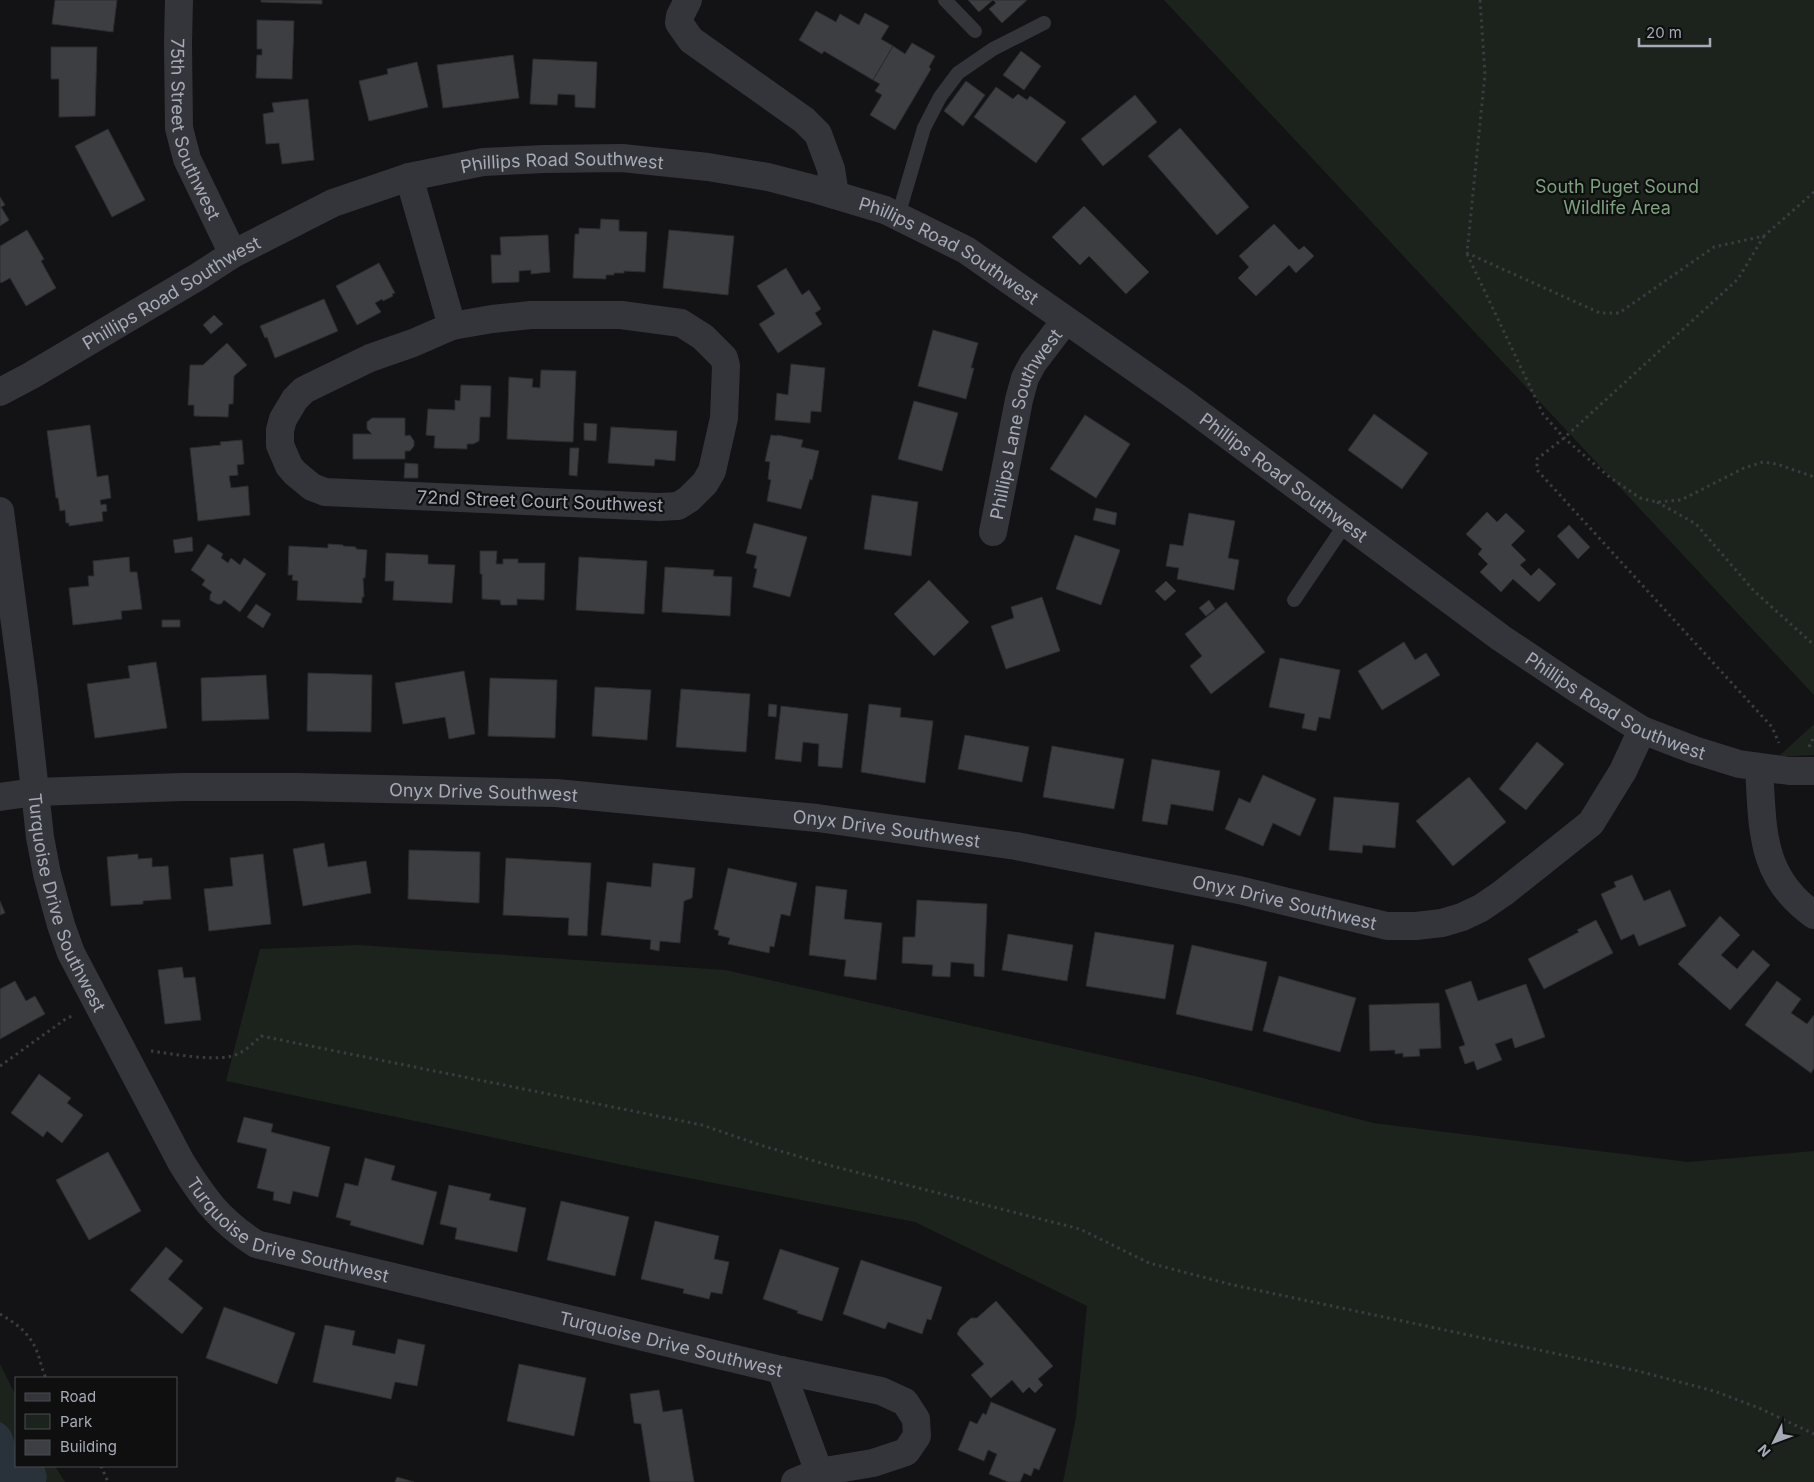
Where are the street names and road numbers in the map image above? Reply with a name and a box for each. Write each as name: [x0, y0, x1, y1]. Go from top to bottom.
street label: 75th Street Southwest: [167, 38, 225, 223]
street label: Phillips Road Southwest: [459, 147, 665, 177]
street label: Phillips Road Southwest: [856, 192, 1043, 308]
street label: Phillips Road Southwest: [78, 231, 264, 353]
street label: Phillips Lane Southwest: [985, 324, 1066, 521]
street label: Phillips Road Southwest: [1196, 408, 1372, 546]
street label: 72nd Street Court Southwest: [417, 486, 663, 516]
street label: Phillips Road Southwest: [1522, 647, 1708, 763]
street label: Onyx Drive Southwest: [389, 779, 579, 806]
street label: Turquoise Drive Southwest: [25, 792, 110, 1015]
street label: Onyx Drive Southwest: [792, 805, 982, 851]
street label: Onyx Drive Southwest: [1191, 871, 1379, 934]
street label: Turquoise Drive Southwest: [183, 1173, 391, 1286]
street label: Turquoise Drive Southwest: [557, 1307, 785, 1381]

